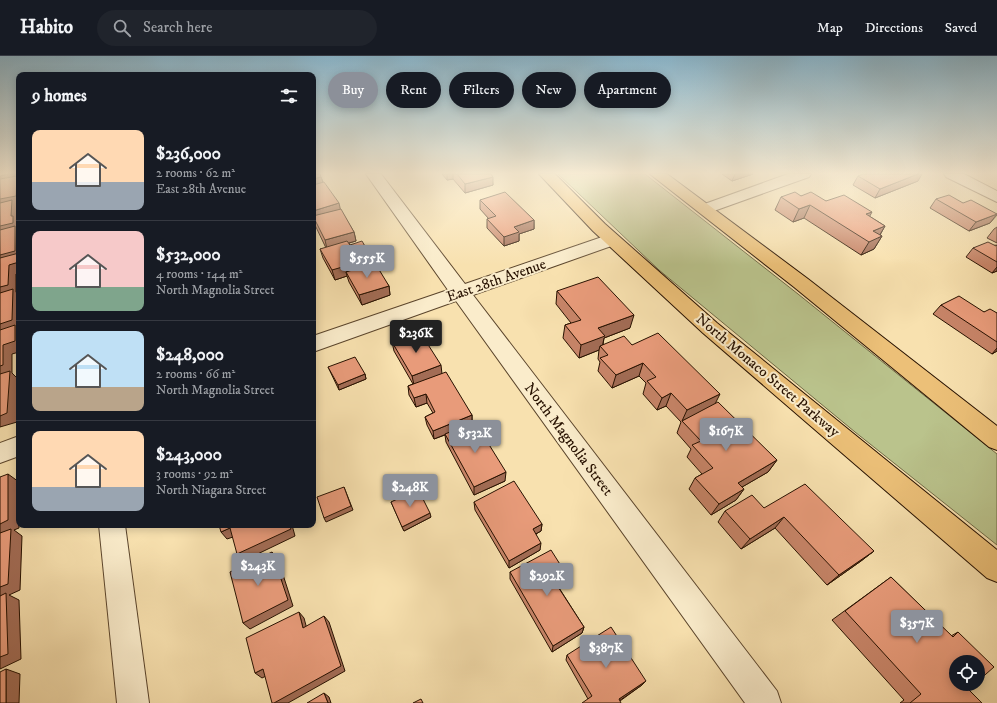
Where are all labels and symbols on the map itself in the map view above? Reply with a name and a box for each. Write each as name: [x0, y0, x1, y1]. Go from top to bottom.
pin: $555K: [339, 245, 395, 279]
street label: East 28th Avenue: [444, 255, 548, 306]
street label: North Monaco Street Parkway: [692, 309, 844, 442]
pin: $236K: [388, 320, 444, 354]
street label: North Magnolia Street: [520, 379, 617, 500]
pin: $167K: [698, 418, 754, 452]
pin: $532K: [447, 420, 503, 454]
pin: $248K: [382, 474, 438, 508]
pin: $243K: [230, 553, 286, 587]
pin: $292K: [519, 563, 575, 597]
pin: $357K: [889, 610, 945, 644]
pin: $387K: [578, 635, 634, 669]

